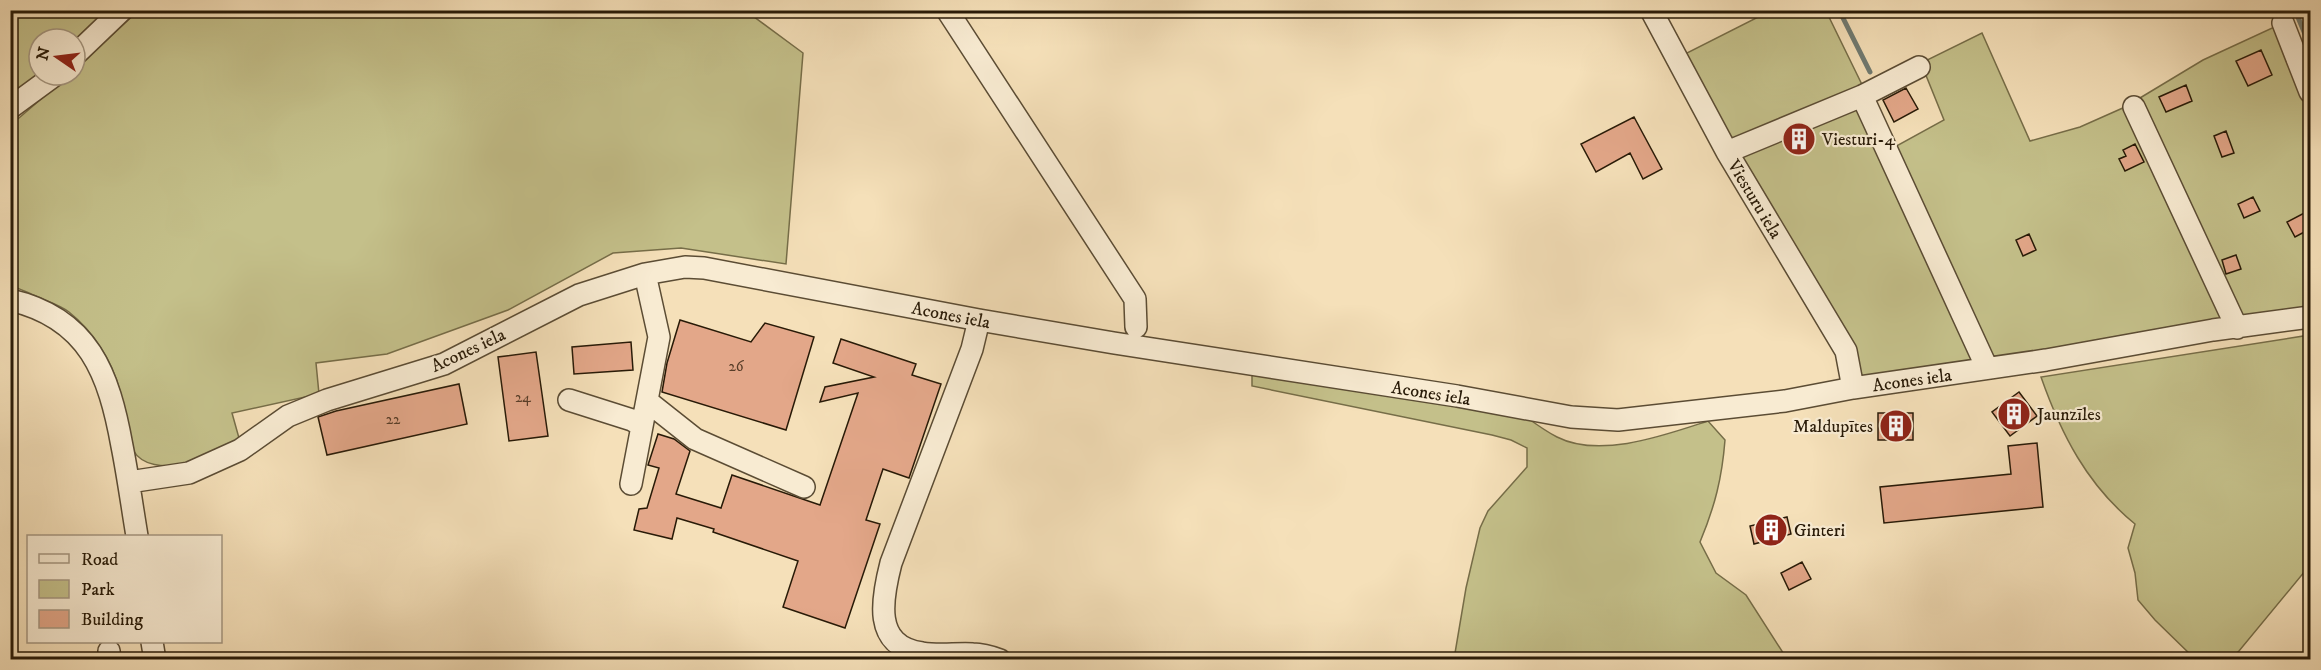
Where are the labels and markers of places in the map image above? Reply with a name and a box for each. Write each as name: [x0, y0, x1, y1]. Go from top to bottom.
building icon: Viesturi-4: [1781, 121, 1817, 157]
place label: Viesturi-4: [1821, 129, 1895, 151]
building icon: Jaunzīles: [1996, 396, 2032, 432]
place label: Jaunzīles: [2035, 404, 2101, 426]
building icon: Maldupītes: [1878, 408, 1914, 444]
place label: Maldupītes: [1793, 416, 1873, 438]
building icon: Ginteri: [1753, 512, 1789, 548]
place label: Ginteri: [1794, 520, 1845, 542]

